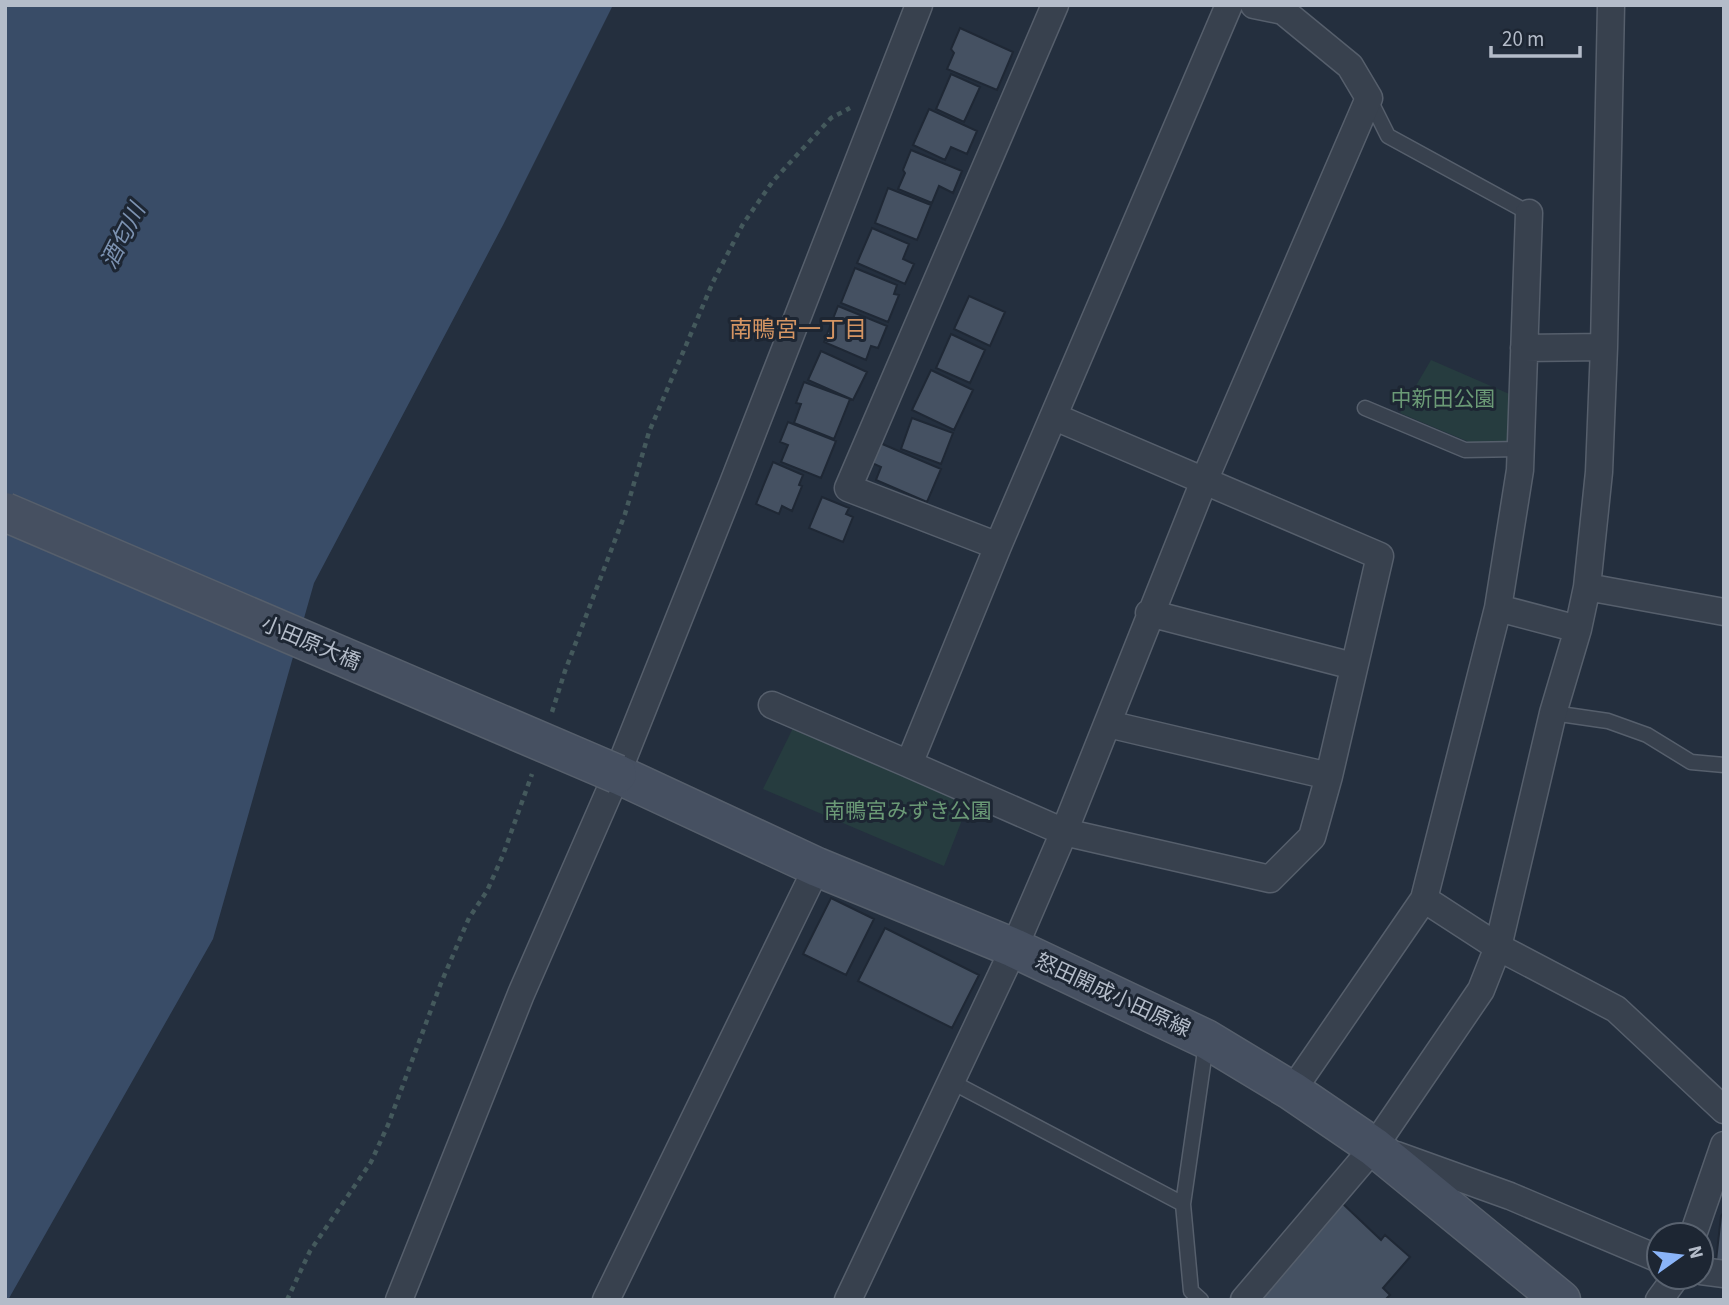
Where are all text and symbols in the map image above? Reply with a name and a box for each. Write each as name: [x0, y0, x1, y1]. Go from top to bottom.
scale bar: [1491, 14, 1580, 58]
text: 20 m: [1502, 24, 1544, 54]
water label: 酒匂川: [93, 195, 155, 274]
district label: 南鴨宮一丁目: [729, 313, 867, 346]
park label: 中新田公園: [1391, 384, 1496, 414]
street label: 小田原大橋: [257, 609, 365, 677]
park label: 南鴨宮みずき公園: [824, 796, 992, 826]
street label: 怒田開成小田原線: [1031, 946, 1195, 1044]
north arrow: [1645, 1221, 1715, 1291]
text: N: [1680, 1243, 1710, 1262]

